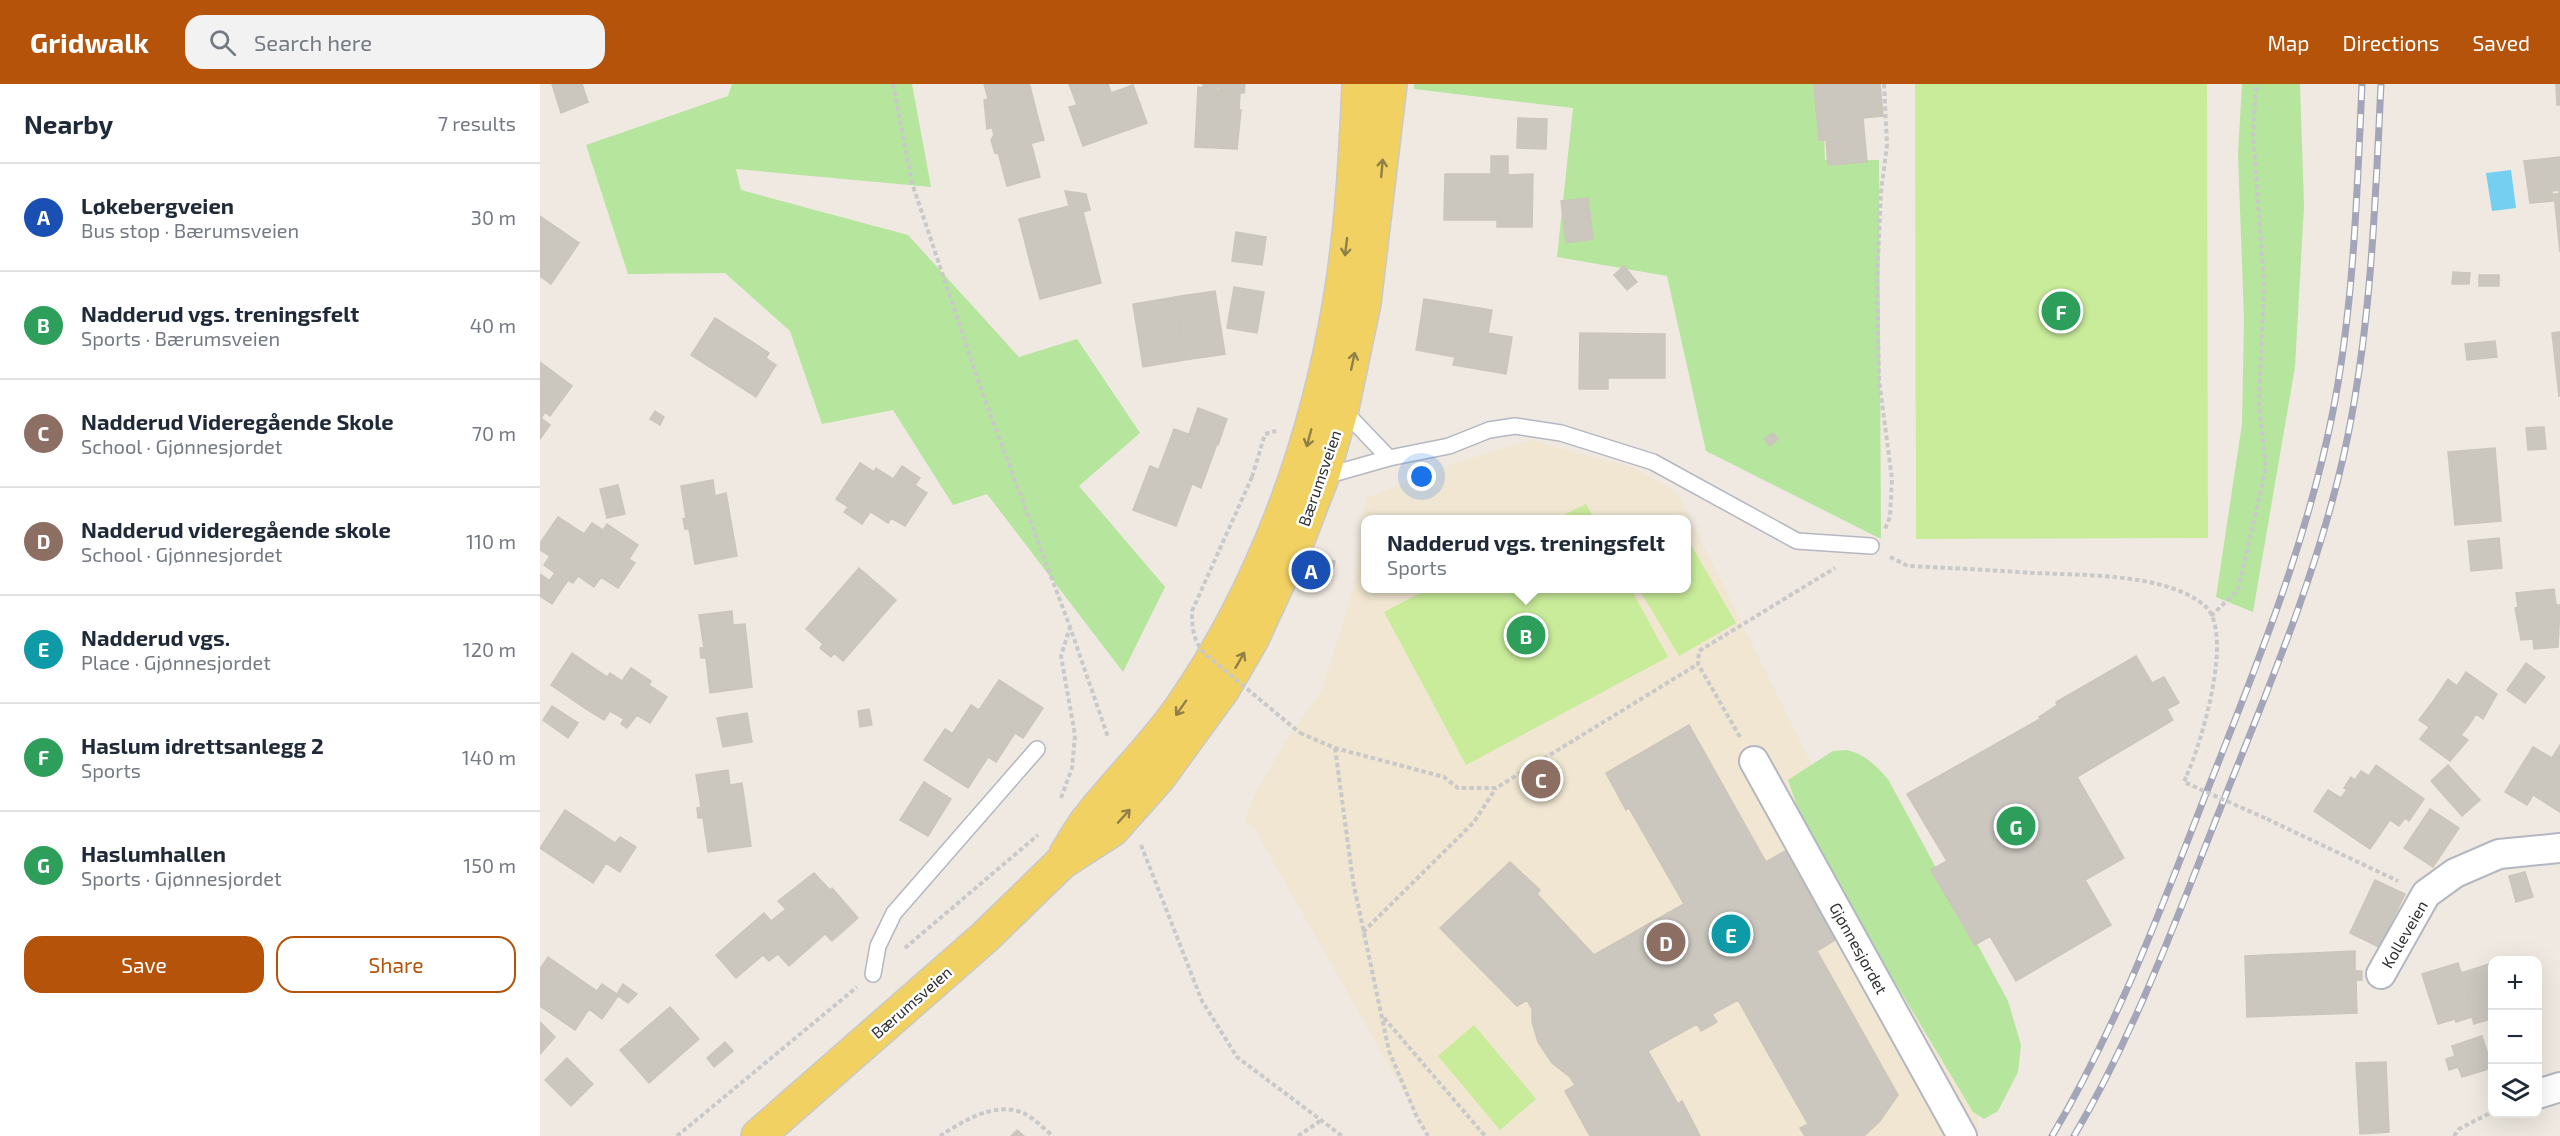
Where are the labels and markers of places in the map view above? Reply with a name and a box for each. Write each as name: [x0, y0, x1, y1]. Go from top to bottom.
pin: F: [2042, 288, 2080, 334]
pin: A: [1292, 548, 1330, 592]
pin: B: [1506, 612, 1546, 658]
pin: C: [1522, 756, 1560, 802]
pin: G: [1996, 804, 2036, 848]
pin: E: [1712, 912, 1750, 956]
pin: D: [1646, 920, 1686, 964]

